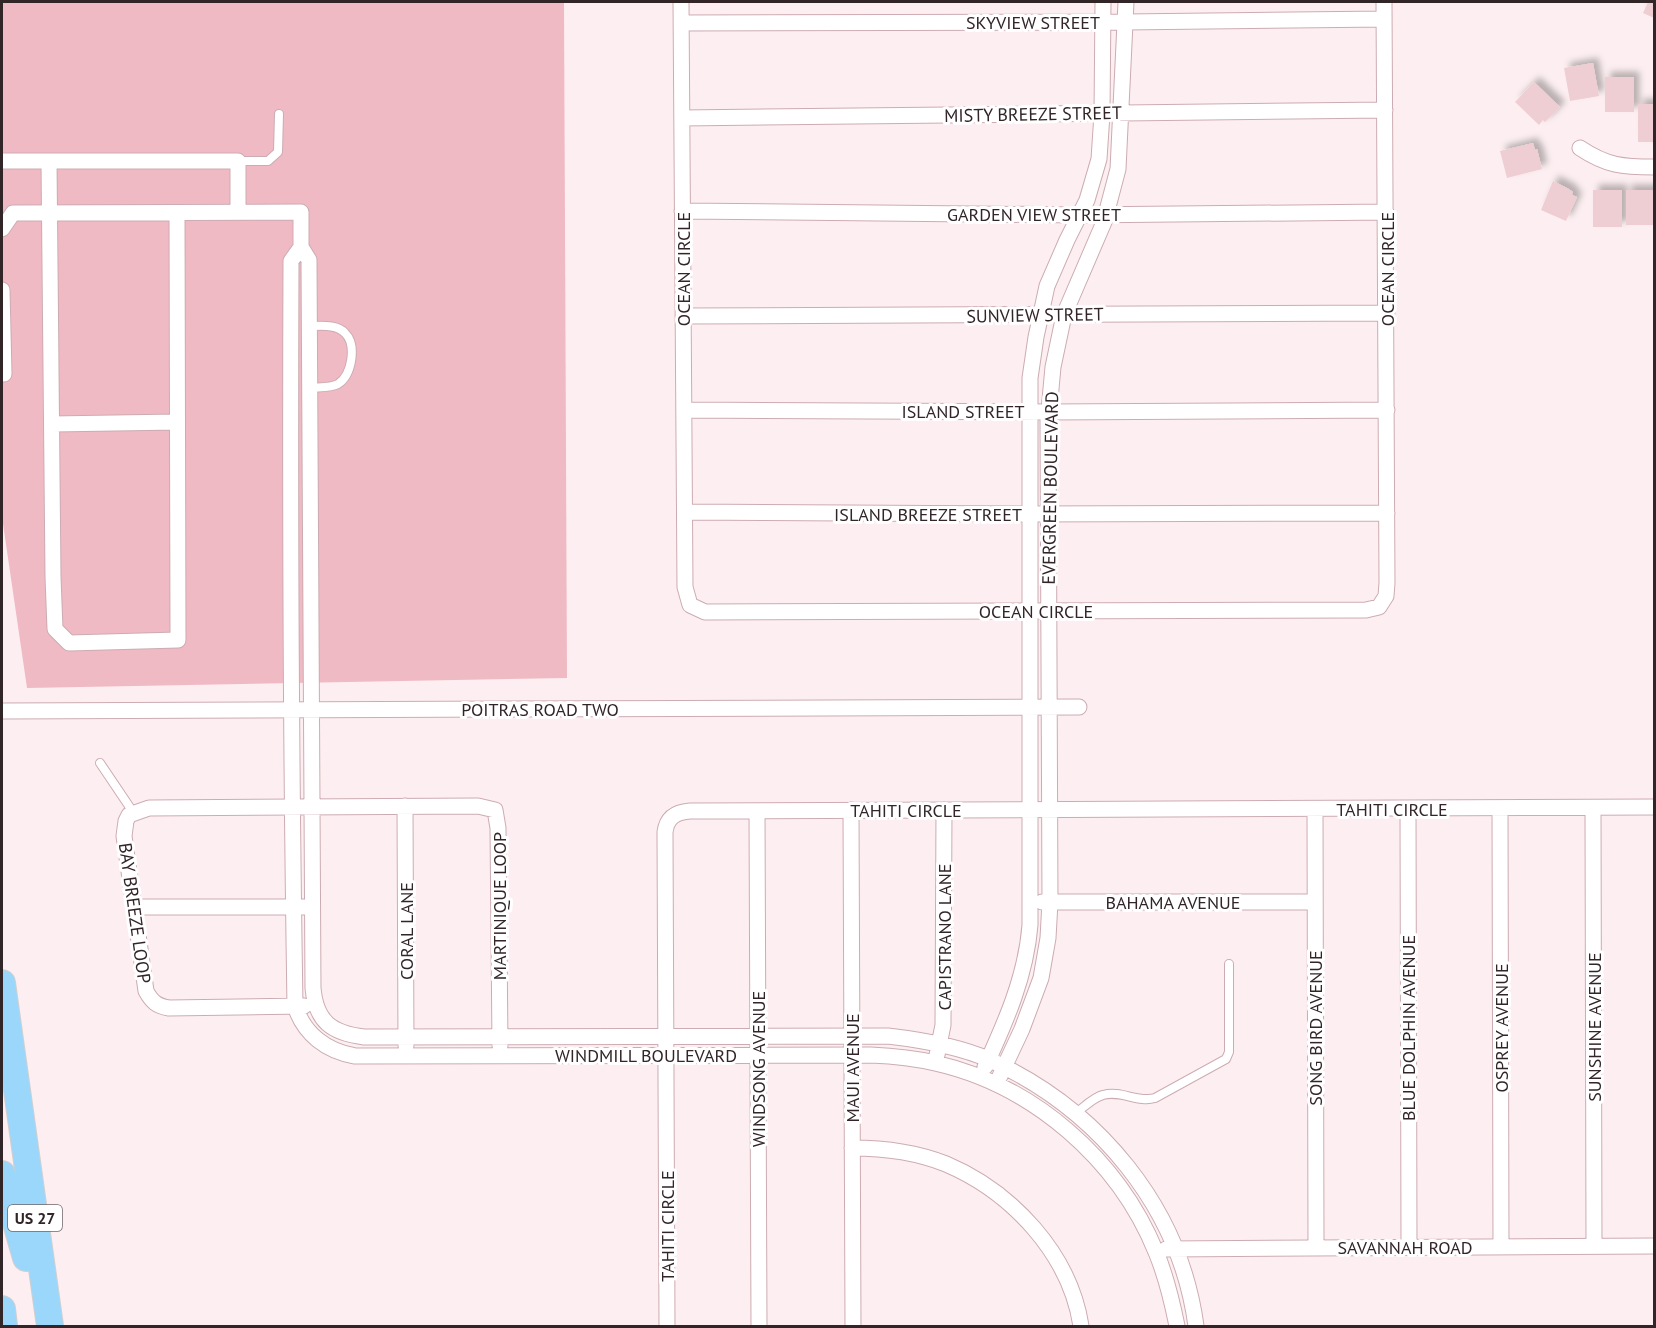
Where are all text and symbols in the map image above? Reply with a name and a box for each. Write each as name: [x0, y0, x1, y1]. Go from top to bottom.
street label: SKYVIEW STREET: [966, 11, 1100, 34]
street label: MISTY BREEZE STREET: [944, 101, 1122, 127]
street label: GARDEN VIEW STREET: [947, 203, 1121, 226]
street label: OCEAN CIRCLE: [672, 212, 695, 326]
street label: OCEAN CIRCLE: [1376, 212, 1399, 326]
street label: SUNVIEW STREET: [966, 302, 1104, 328]
street label: EVERGREEN BOULEVARD: [1037, 391, 1063, 585]
street label: ISLAND STREET: [902, 400, 1024, 423]
street label: ISLAND BREEZE STREET: [834, 503, 1022, 526]
street label: OCEAN CIRCLE: [979, 600, 1093, 623]
street label: POITRAS ROAD TWO: [461, 698, 619, 721]
street label: TAHITI CIRCLE: [1336, 798, 1448, 821]
street label: TAHITI CIRCLE: [850, 799, 962, 822]
street label: MARTINIQUE LOOP: [488, 832, 511, 980]
street label: BAY BREEZE LOOP: [114, 841, 156, 985]
street label: CAPISTRANO LANE: [933, 864, 956, 1010]
street label: CORAL LANE: [395, 882, 418, 980]
street label: BAHAMA AVENUE: [1105, 891, 1241, 914]
street label: BLUE DOLPHIN AVENUE: [1397, 935, 1420, 1121]
street label: SONG BIRD AVENUE: [1304, 950, 1327, 1106]
street label: SUNSHINE AVENUE: [1583, 952, 1606, 1102]
street label: OSPREY AVENUE: [1490, 963, 1513, 1093]
street label: WINDSONG AVENUE: [747, 991, 770, 1147]
street label: MAUI AVENUE: [841, 1013, 864, 1123]
street label: WINDMILL BOULEVARD: [555, 1044, 737, 1067]
street label: TAHITI CIRCLE: [656, 1170, 679, 1282]
road number: US 27: [8, 1205, 62, 1231]
street label: SAVANNAH ROAD: [1338, 1236, 1472, 1259]

